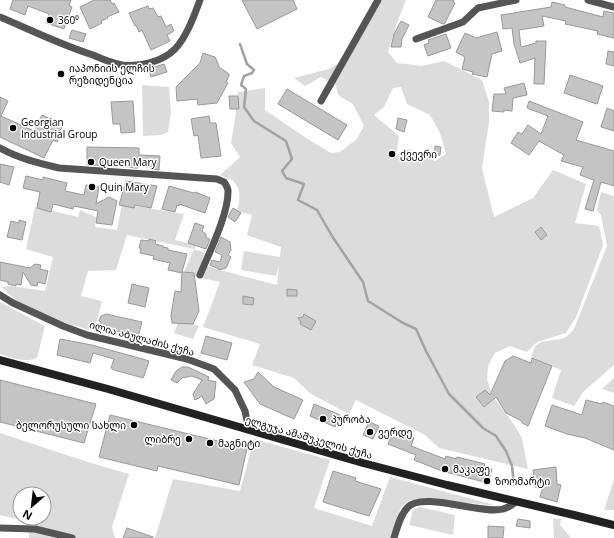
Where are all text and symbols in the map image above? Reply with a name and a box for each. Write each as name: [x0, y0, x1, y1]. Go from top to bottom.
place label: 360⁰: [58, 13, 79, 27]
marker: 360⁰: [45, 15, 55, 25]
place label: იაპონიის ელჩის რეზიდენცია: [69, 61, 155, 87]
marker: იაპონიის ელჩის რეზიდენცია: [56, 69, 66, 79]
place label: Georgian Industrial Group: [21, 115, 97, 141]
marker: Georgian Industrial Group: [8, 123, 18, 133]
place label: ქვევრი: [400, 147, 437, 161]
marker: ქვევრი: [387, 149, 397, 159]
place label: Queen Mary: [99, 155, 158, 169]
marker: Queen Mary: [86, 157, 96, 167]
place label: Quin Mary: [100, 180, 150, 194]
marker: Quin Mary: [87, 182, 97, 192]
street label: ილია აბულაძის ქუჩა: [88, 317, 196, 359]
street label: ელგუჯა ამაშუკელის ქუჩა: [244, 412, 374, 462]
place label: პურობა: [331, 412, 370, 426]
marker: პურობა: [318, 414, 328, 424]
place label: ბელორუსული სახლი: [16, 418, 126, 432]
marker: ბელორუსული სახლი: [129, 420, 139, 430]
place label: ვერდე: [378, 425, 412, 439]
marker: ვერდე: [365, 427, 375, 437]
place label: ლიბრე: [145, 432, 181, 446]
marker: ლიბრე: [184, 434, 194, 444]
place label: მაგნიტი: [218, 436, 261, 450]
marker: მაგნიტი: [205, 438, 215, 448]
place label: მაკაფე: [453, 462, 490, 476]
marker: მაკაფე: [440, 464, 450, 474]
place label: ზოომარტი: [495, 474, 551, 488]
marker: ზოომარტი: [482, 476, 492, 486]
north arrow: [12, 486, 52, 526]
text: N: [20, 507, 35, 524]

